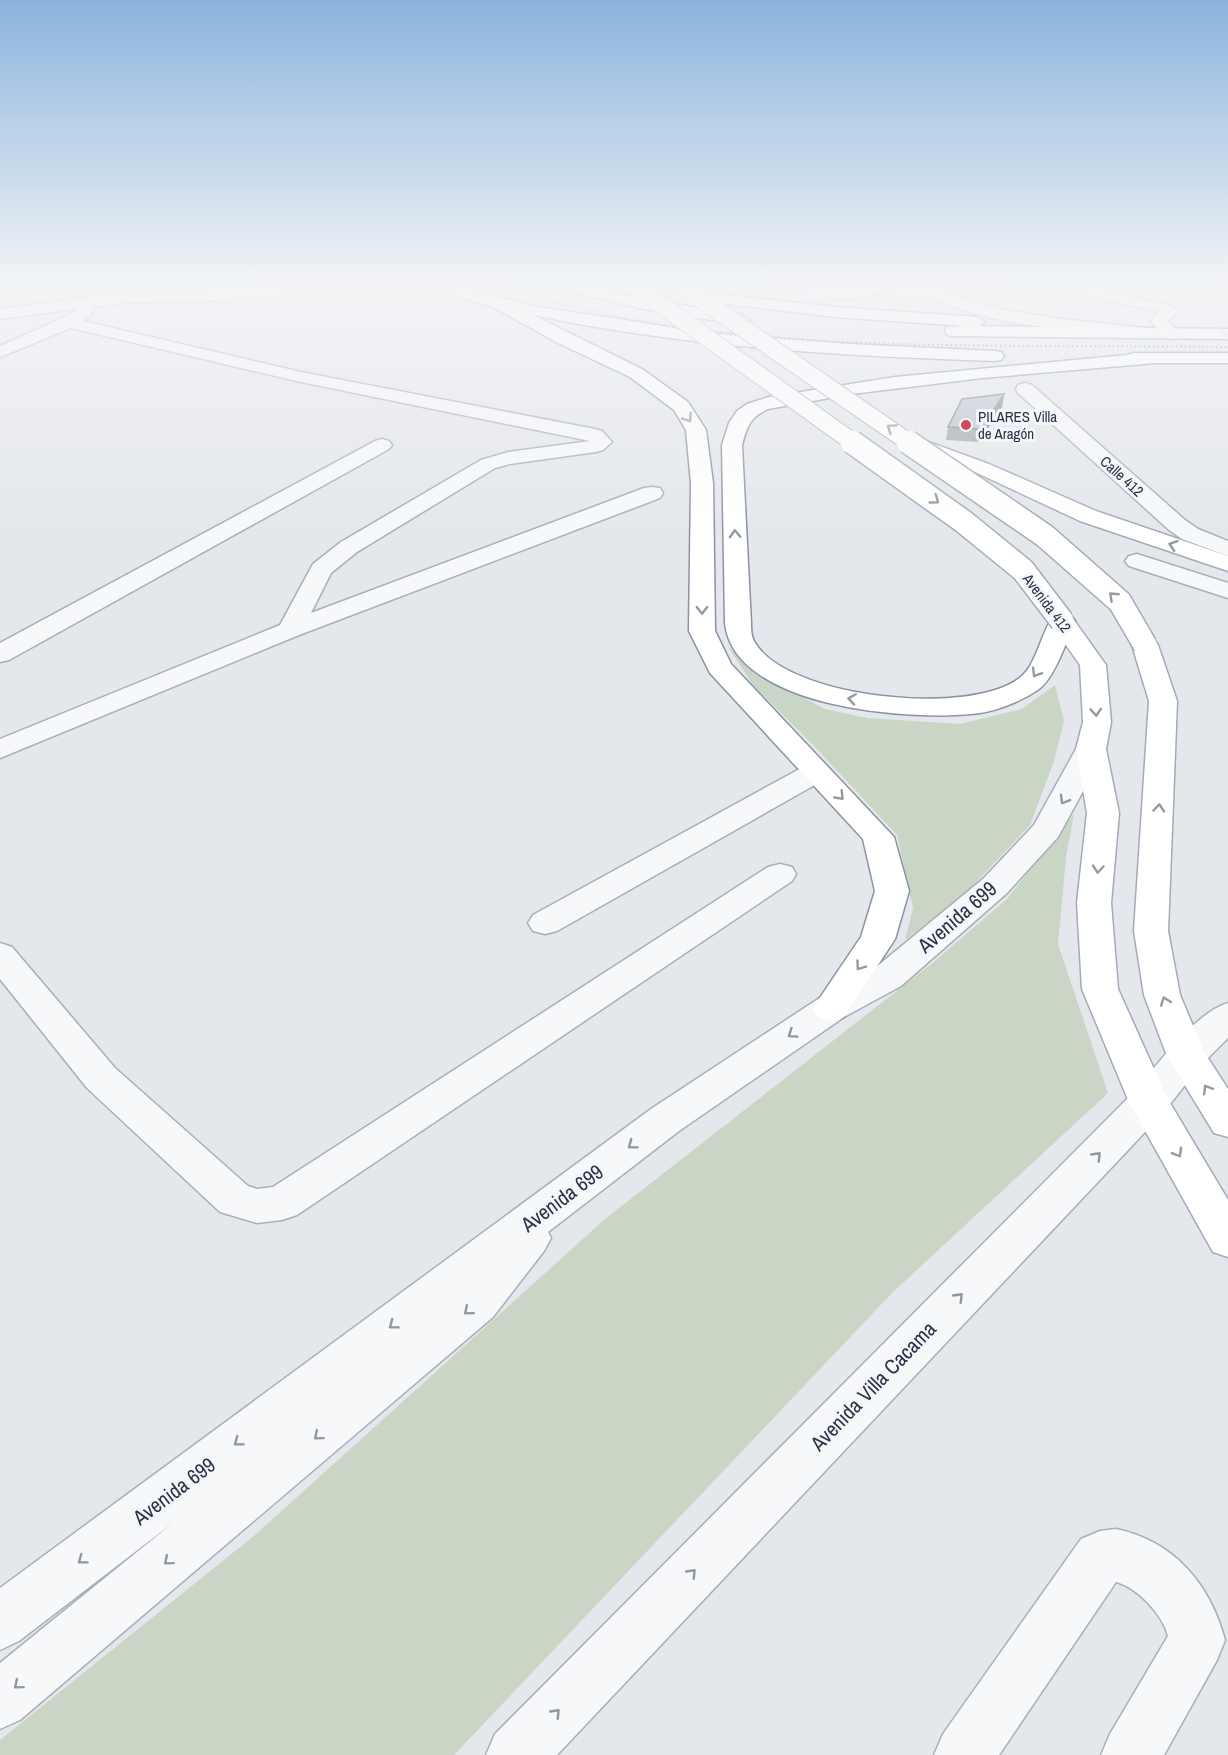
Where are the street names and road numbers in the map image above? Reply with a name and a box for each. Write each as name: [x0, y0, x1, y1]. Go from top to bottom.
street label: Calle 412: [1096, 451, 1148, 501]
street label: Avenida 412: [1017, 568, 1076, 637]
street label: Avenida 699: [910, 874, 1003, 960]
street label: Avenida 699: [514, 1157, 609, 1239]
street label: Avenida Villa Cacama: [803, 1315, 943, 1458]
street label: Avenida 699: [126, 1450, 221, 1532]

